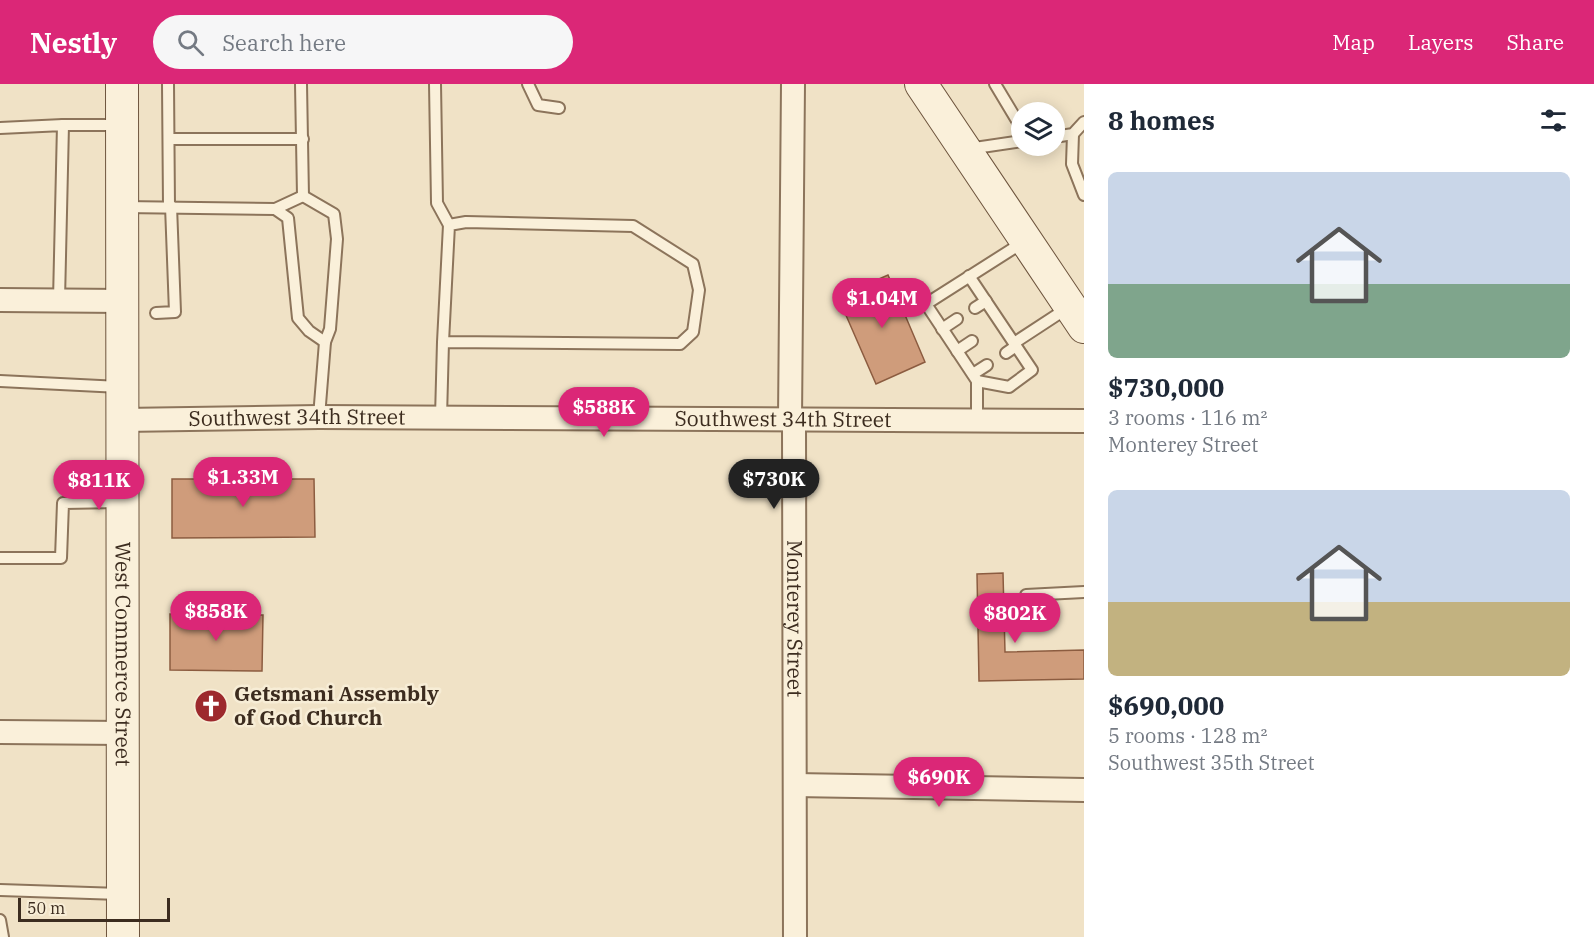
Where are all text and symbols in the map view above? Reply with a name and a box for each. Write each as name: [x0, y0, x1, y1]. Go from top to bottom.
search box: [153, 15, 573, 69]
text: Nestly: [30, 24, 117, 61]
icon: search: [174, 26, 207, 59]
text: Search here: [222, 28, 346, 57]
text: Map: [1332, 28, 1375, 56]
text: Layers: [1408, 28, 1474, 56]
text: Share: [1507, 28, 1564, 56]
map controls: [1011, 102, 1065, 156]
button: layers: [1011, 102, 1065, 156]
text: 8 homes: [1108, 103, 1215, 137]
icon: filters: [1537, 104, 1570, 137]
icon: home: [1285, 211, 1393, 319]
pin: $1.04M: [833, 278, 931, 329]
text: $1.04M: [846, 284, 918, 311]
text: $730,000: [1108, 370, 1224, 404]
pin: $588K: [562, 387, 646, 438]
text: $588K: [572, 393, 636, 420]
street label: Southwest 34th Street: [188, 402, 406, 432]
street label: Southwest 34th Street: [674, 404, 892, 433]
text: 3 rooms · 116 m²: [1108, 404, 1267, 431]
text: Monterey Street: [1108, 431, 1258, 458]
pin: $1.33M: [194, 457, 292, 508]
pin: $730K: [732, 459, 816, 510]
pin: $811K: [57, 460, 141, 511]
text: $1.33M: [207, 463, 279, 490]
text: $730K: [742, 465, 806, 492]
text: $811K: [67, 466, 131, 493]
icon: home: [1285, 529, 1393, 637]
street label: Monterey Street: [781, 540, 810, 698]
street label: West Commerce Street: [110, 542, 138, 766]
pin: $858K: [174, 591, 258, 642]
pin: $802K: [973, 593, 1057, 644]
text: $858K: [184, 597, 248, 624]
text: $802K: [983, 599, 1047, 626]
place label: Getsmani Assembly of God Church: [234, 679, 439, 731]
church icon: Getsmani Assembly of God Church: [193, 688, 229, 724]
text: $690,000: [1108, 688, 1224, 722]
text: 5 rooms · 128 m²: [1108, 722, 1267, 749]
text: Southwest 35th Street: [1108, 749, 1315, 776]
pin: $690K: [897, 757, 981, 808]
text: $690K: [907, 763, 971, 790]
scale bar: [18, 895, 170, 922]
text: 50 m: [27, 898, 65, 918]

